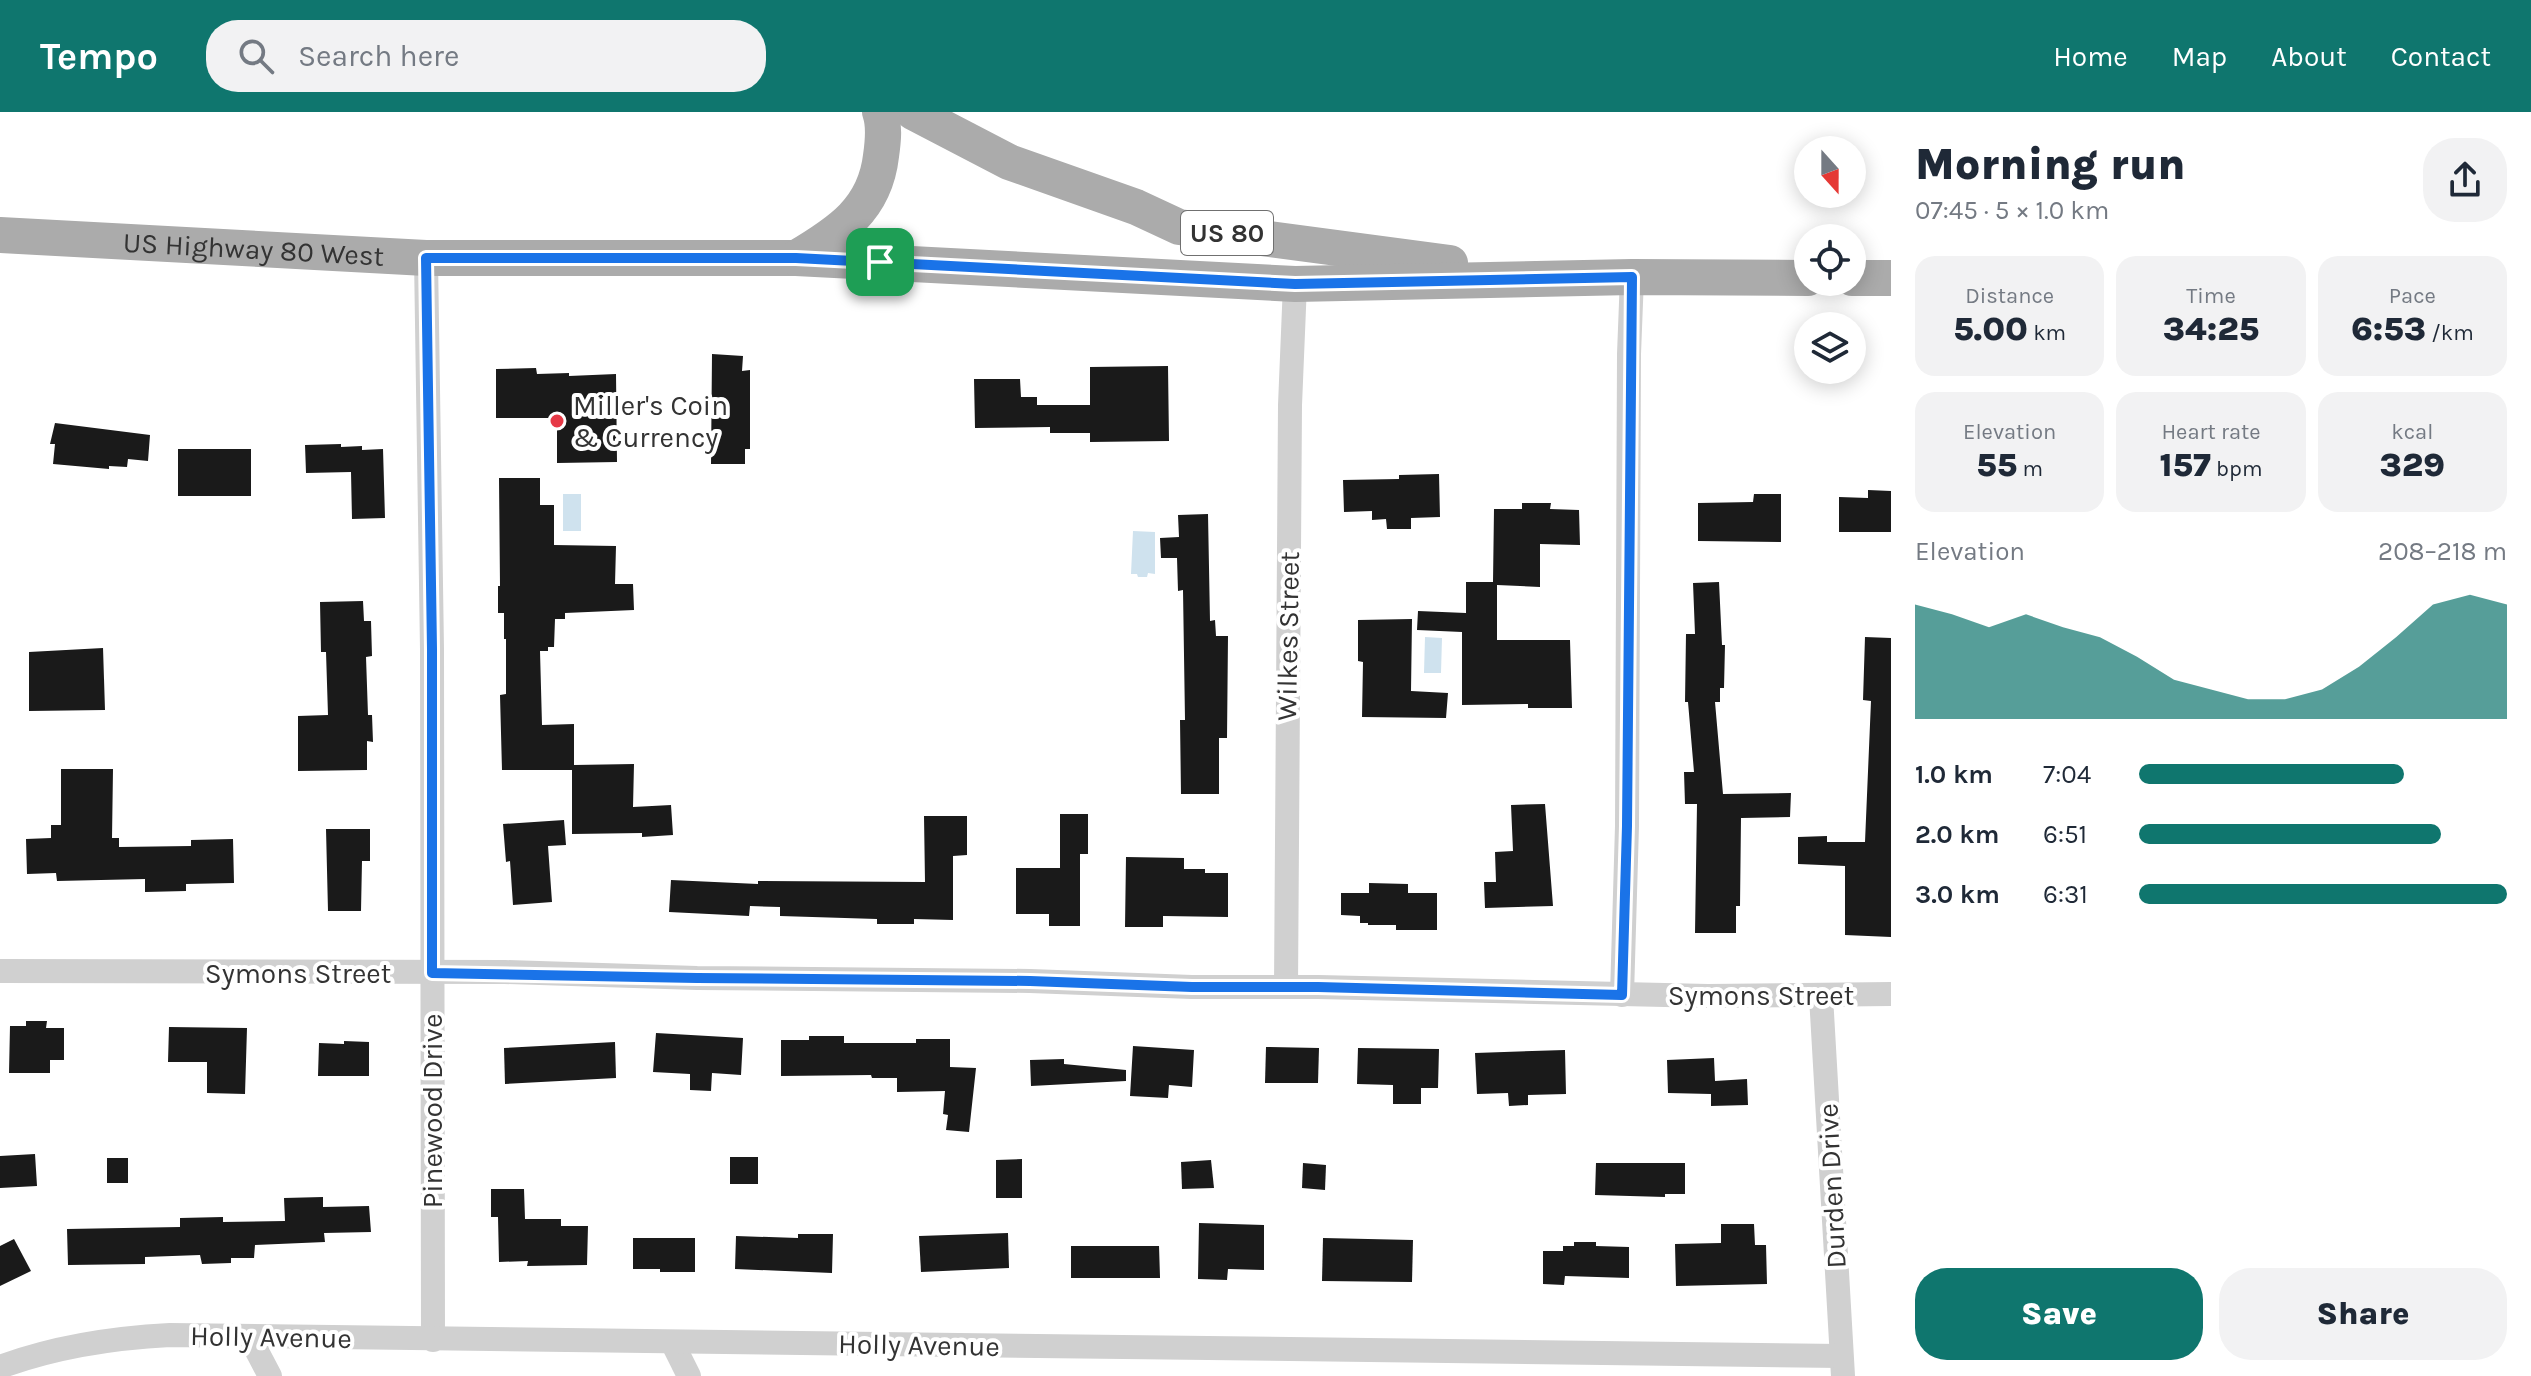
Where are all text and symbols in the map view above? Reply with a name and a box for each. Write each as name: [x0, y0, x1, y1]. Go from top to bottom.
search box: [206, 20, 766, 92]
text: Tempo: [40, 34, 158, 79]
icon: search: [234, 34, 278, 78]
text: Search here: [298, 38, 459, 74]
text: Home: [2053, 40, 2128, 73]
text: Map: [2172, 40, 2227, 73]
text: About: [2271, 40, 2347, 73]
text: Contact: [2391, 40, 2491, 73]
north arrow: [1794, 136, 1866, 208]
map controls: [1794, 136, 1866, 384]
button: share: [2423, 138, 2507, 222]
text: Morning run: [1915, 139, 2186, 190]
text: 07:45 · 5 × 1.0 km: [1915, 195, 2109, 226]
road number: US 80: [1181, 211, 1273, 255]
button: locate: [1794, 224, 1866, 296]
street label: US Highway 80 West: [122, 225, 385, 272]
pin: [846, 228, 914, 296]
icon: arrive: [858, 240, 902, 284]
text: Distance: [1965, 283, 2054, 309]
text: Time: [2186, 283, 2236, 309]
text: Pace: [2389, 283, 2436, 309]
text: 5.00: [1953, 309, 2028, 349]
text: 34:25: [2163, 309, 2259, 349]
text: 6:53: [2351, 309, 2426, 349]
button: layers: [1794, 312, 1866, 384]
text: km: [2028, 320, 2066, 346]
text: /km: [2426, 320, 2474, 346]
place label: Miller's Coin & Currency: [573, 389, 728, 454]
marker: Miller's Coin & Currency: [548, 412, 566, 430]
text: Elevation: [1963, 419, 2056, 445]
text: Heart rate: [2161, 419, 2261, 445]
text: kcal: [2391, 419, 2433, 445]
text: 55: [1976, 445, 2017, 485]
text: 157: [2159, 445, 2211, 485]
text: 329: [2380, 445, 2445, 485]
text: m: [2017, 456, 2043, 482]
text: bpm: [2211, 456, 2263, 482]
text: Elevation: [1915, 536, 2025, 567]
text: 208–218 m: [2378, 536, 2507, 567]
street label: Wilkes Street: [1270, 551, 1306, 721]
text: 1.0 km: [1915, 759, 1993, 790]
text: 7:04: [2043, 759, 2091, 790]
text: 2.0 km: [1915, 819, 1999, 850]
text: 6:51: [2043, 819, 2087, 850]
text: 3.0 km: [1915, 879, 2000, 910]
text: 6:31: [2043, 879, 2088, 910]
street label: Symons Street: [205, 957, 391, 990]
street label: Symons Street: [1668, 979, 1854, 1012]
street label: Pinewood Drive: [416, 1014, 449, 1208]
street label: Durden Drive: [1811, 1103, 1853, 1269]
button: Save: [1915, 1268, 2203, 1360]
button: Share: [2219, 1268, 2507, 1360]
street label: Holly Avenue: [190, 1319, 352, 1355]
street label: Holly Avenue: [838, 1327, 1000, 1363]

